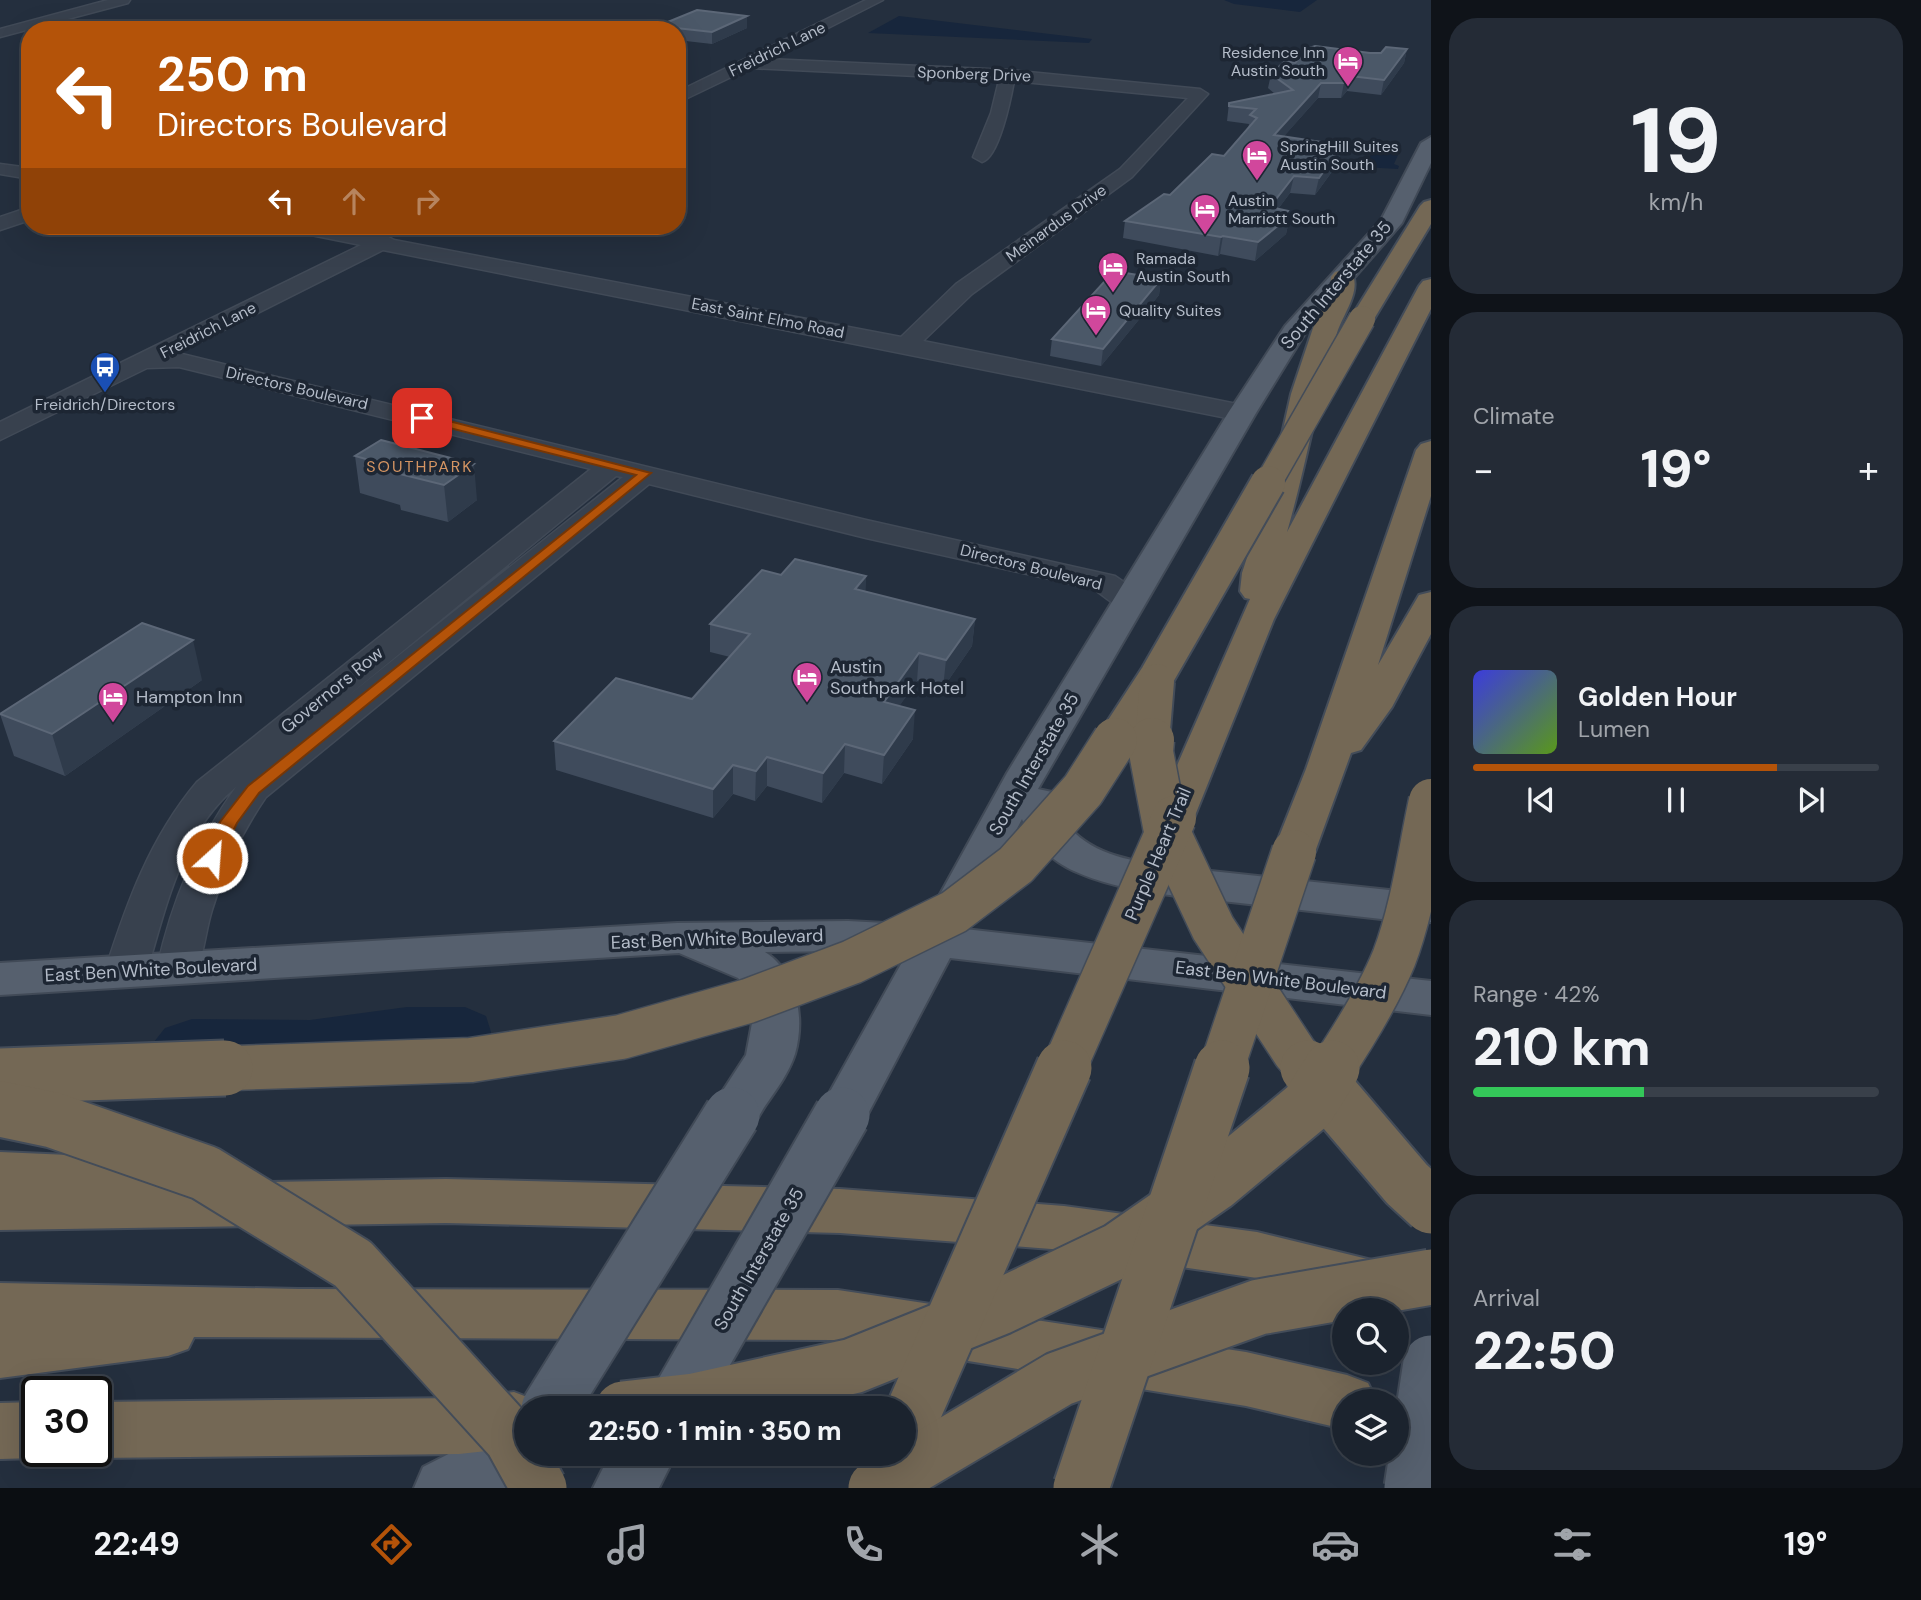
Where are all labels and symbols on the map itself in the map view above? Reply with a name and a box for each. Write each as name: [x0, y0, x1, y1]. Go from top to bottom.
street label: Freidrich Lane: [725, 17, 829, 81]
place label: Residence Inn Austin South: [1222, 42, 1325, 81]
hotel icon: Residence Inn Austin South: [1331, 44, 1365, 88]
street label: Sponberg Drive: [917, 62, 1031, 86]
place label: SpringHill Suites Austin South: [1280, 136, 1399, 175]
hotel icon: SpringHill Suites Austin South: [1240, 138, 1274, 182]
street label: Meinardus Drive: [1002, 179, 1110, 267]
place label: Austin Marriott South: [1228, 190, 1335, 229]
hotel icon: Austin Marriott South: [1188, 192, 1222, 236]
street label: South Interstate 35: [1275, 216, 1397, 354]
place label: Ramada Austin South: [1136, 248, 1230, 287]
hotel icon: Ramada Austin South: [1096, 250, 1130, 294]
street label: East Saint Elmo Road: [690, 293, 846, 343]
hotel icon: Quality Suites: [1079, 293, 1113, 337]
street label: Freidrich Lane: [156, 297, 260, 363]
place label: Quality Suites: [1119, 300, 1222, 321]
bus stop icon: Freidrich/Directors: [88, 350, 122, 394]
street label: Directors Boulevard: [224, 361, 370, 415]
pin: [392, 388, 452, 448]
place label: Freidrich/Directors: [35, 394, 175, 415]
district label: SOUTHPARK: [366, 456, 474, 477]
street label: Directors Boulevard: [958, 539, 1104, 595]
street label: Governors Row: [276, 641, 389, 739]
place label: Austin Southpark Hotel: [830, 655, 964, 700]
hotel icon: Austin Southpark Hotel: [790, 660, 824, 704]
hotel icon: Hampton Inn: [96, 680, 130, 724]
place label: Hampton Inn: [136, 685, 242, 709]
street label: South Interstate 35: [983, 688, 1085, 840]
street label: Purple Heart Trail: [1119, 784, 1197, 924]
position arrow: [175, 821, 249, 895]
street label: East Ben White Boulevard: [610, 923, 824, 955]
street label: East Ben White Boulevard: [44, 952, 258, 988]
street label: East Ben White Boulevard: [1174, 955, 1388, 1005]
street label: South Interstate 35: [708, 1183, 810, 1335]
speed limit sign: 30: [21, 1376, 112, 1467]

